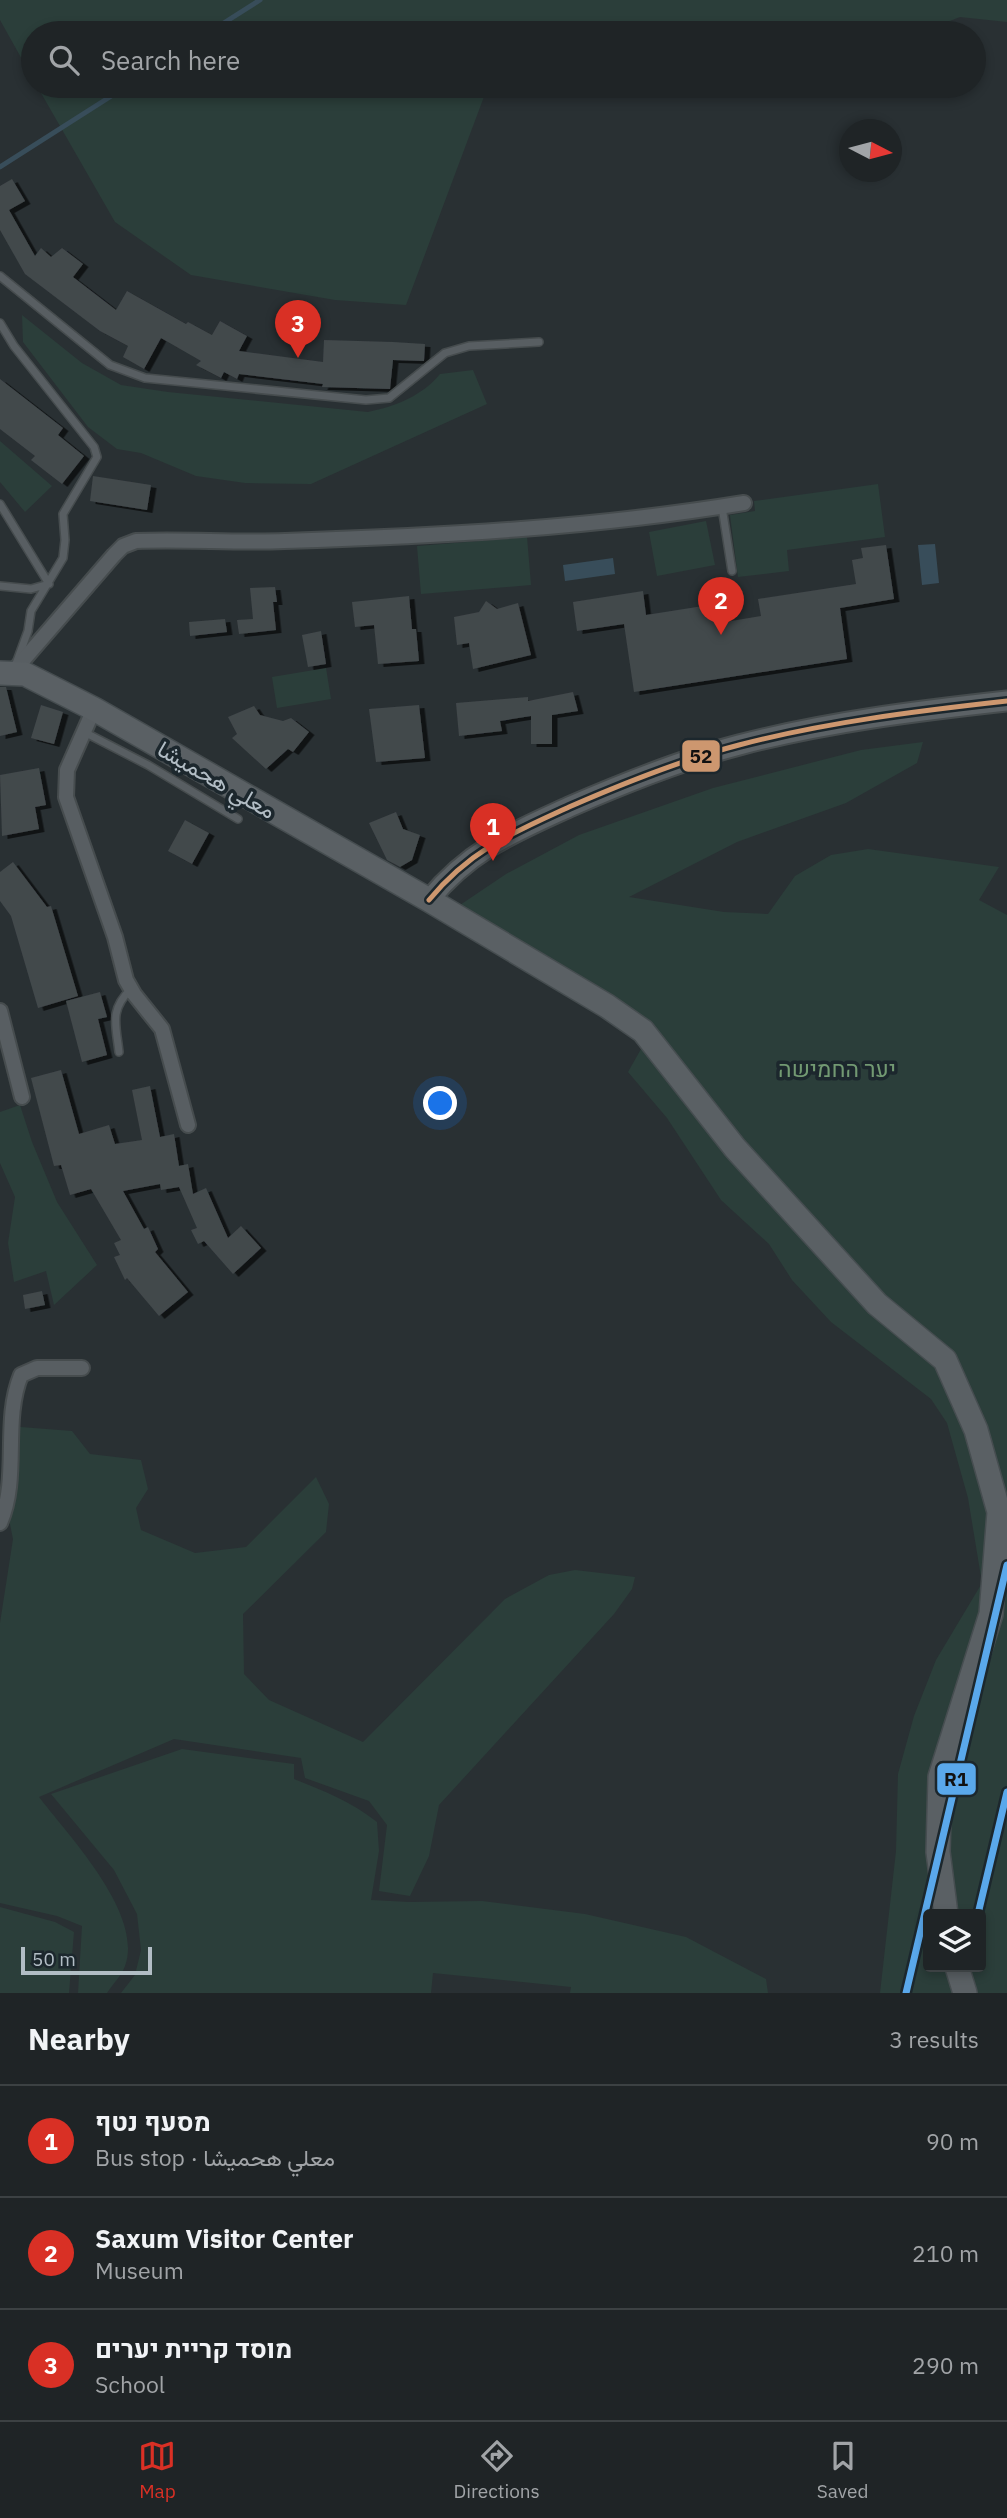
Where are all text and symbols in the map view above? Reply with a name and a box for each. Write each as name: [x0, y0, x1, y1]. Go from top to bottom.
search box: [21, 21, 986, 98]
icon: search: [45, 41, 83, 79]
text: Search here: [101, 43, 240, 77]
north arrow: [839, 119, 902, 182]
pin: 3: [275, 300, 321, 358]
pin: 2: [698, 577, 744, 635]
street label: معلي هحميشا: [150, 733, 282, 829]
line badge: 52: [681, 739, 721, 773]
text: 52: [690, 744, 712, 768]
pin: 1: [470, 803, 516, 861]
park label: יער החמישה: [778, 1053, 896, 1083]
your location: [423, 1086, 457, 1120]
line badge: R1: [936, 1762, 977, 1796]
text: R1: [944, 1767, 969, 1791]
map controls: [923, 1909, 986, 1972]
button: layers: [923, 1909, 986, 1972]
scale bar: [21, 1944, 152, 1976]
text: 50 m: [32, 1947, 76, 1971]
text: Nearby: [28, 2019, 130, 2058]
text: 3 results: [889, 2024, 979, 2054]
text: מסעף נטף: [95, 2104, 211, 2138]
text: 1: [44, 2126, 58, 2156]
text: 90 m: [926, 2126, 979, 2156]
text: Bus stop · معلي هحميشا: [95, 2142, 335, 2172]
text: Saxum Visitor Center: [95, 2221, 354, 2255]
text: 2: [44, 2238, 58, 2268]
text: 210 m: [912, 2238, 979, 2268]
text: Museum: [95, 2255, 184, 2285]
text: מוסד קריית יערים: [95, 2331, 292, 2365]
text: 3: [44, 2350, 58, 2380]
text: 290 m: [912, 2350, 979, 2380]
text: School: [95, 2369, 165, 2399]
tab: Map: [138, 2437, 176, 2503]
tab: Directions: [453, 2437, 540, 2503]
tab: Saved: [817, 2437, 869, 2503]

